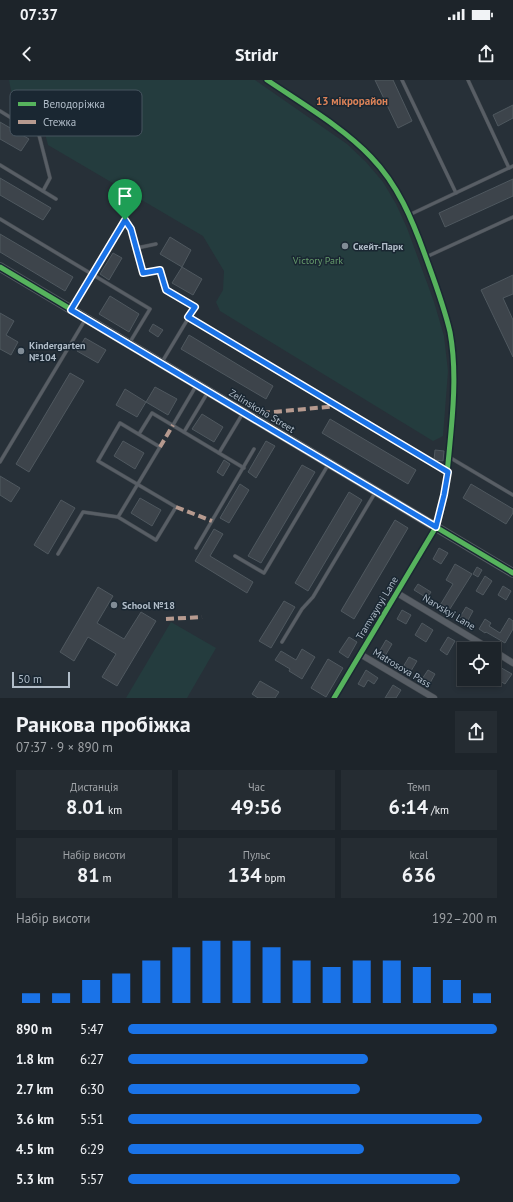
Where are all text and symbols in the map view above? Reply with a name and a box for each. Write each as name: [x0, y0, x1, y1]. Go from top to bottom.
text: 07:37: [20, 5, 58, 24]
icon: back: [16, 43, 38, 65]
text: Stridr: [235, 43, 278, 66]
icon: share: [475, 43, 497, 65]
legend: [10, 90, 142, 136]
district label: 13 мікрорайон: [316, 94, 388, 108]
text: Велодоріжка: [43, 97, 105, 111]
text: Стежка: [43, 115, 76, 129]
pin: [108, 179, 142, 220]
icon: arrive: [114, 185, 136, 207]
place label: Скейт-Парк: [353, 240, 403, 253]
marker: Скейт-Парк: [340, 241, 350, 251]
park label: Victory Park: [292, 254, 343, 267]
place label: Kindergarten №104: [29, 339, 85, 364]
marker: Kindergarten №104: [16, 346, 26, 356]
street label: Zelinskoho Street: [227, 386, 298, 436]
street label: Tramvaynyi Lane: [353, 574, 401, 642]
street label: Narvskyi Lane: [420, 591, 478, 633]
place label: School №18: [122, 599, 175, 612]
marker: School №18: [109, 600, 119, 610]
map controls: [457, 642, 501, 686]
button: locate: [457, 642, 501, 686]
street label: Matrosova Pass: [371, 646, 433, 690]
scale bar: [12, 670, 70, 689]
text: 50 m: [18, 672, 42, 686]
text: Ранкова пробіжка: [16, 710, 191, 738]
button: share: [455, 711, 497, 753]
text: 07:37 · 9 × 890 m: [16, 739, 113, 756]
text: Дистанція: [70, 780, 118, 794]
text: Час: [248, 780, 265, 794]
text: Темп: [407, 780, 430, 794]
text: 8.01: [66, 794, 105, 820]
text: 49:56: [231, 794, 282, 820]
text: 6:14: [389, 794, 428, 820]
text: km: [105, 803, 122, 817]
text: /km: [428, 803, 449, 817]
text: Набір висоти: [63, 848, 126, 862]
text: Пульс: [243, 848, 270, 862]
text: kcal: [409, 848, 428, 862]
text: 81: [77, 862, 100, 888]
text: 134: [228, 862, 262, 888]
text: 636: [402, 862, 436, 888]
text: m: [100, 871, 111, 885]
text: bpm: [262, 871, 285, 885]
text: Набір висоти: [16, 910, 90, 927]
text: 192–200 m: [432, 910, 497, 927]
text: 890 m: [16, 1021, 52, 1038]
text: 5:47: [80, 1021, 104, 1038]
text: 1.8 km: [16, 1051, 54, 1068]
text: 6:27: [80, 1051, 104, 1068]
text: 2.7 km: [16, 1081, 53, 1098]
text: 6:30: [80, 1081, 104, 1098]
text: 3.6 km: [16, 1111, 54, 1128]
text: 5:51: [80, 1111, 104, 1128]
text: 4.5 km: [16, 1141, 54, 1158]
text: 6:29: [80, 1141, 104, 1158]
text: 5.3 km: [16, 1171, 54, 1188]
text: 5:57: [80, 1171, 104, 1188]

